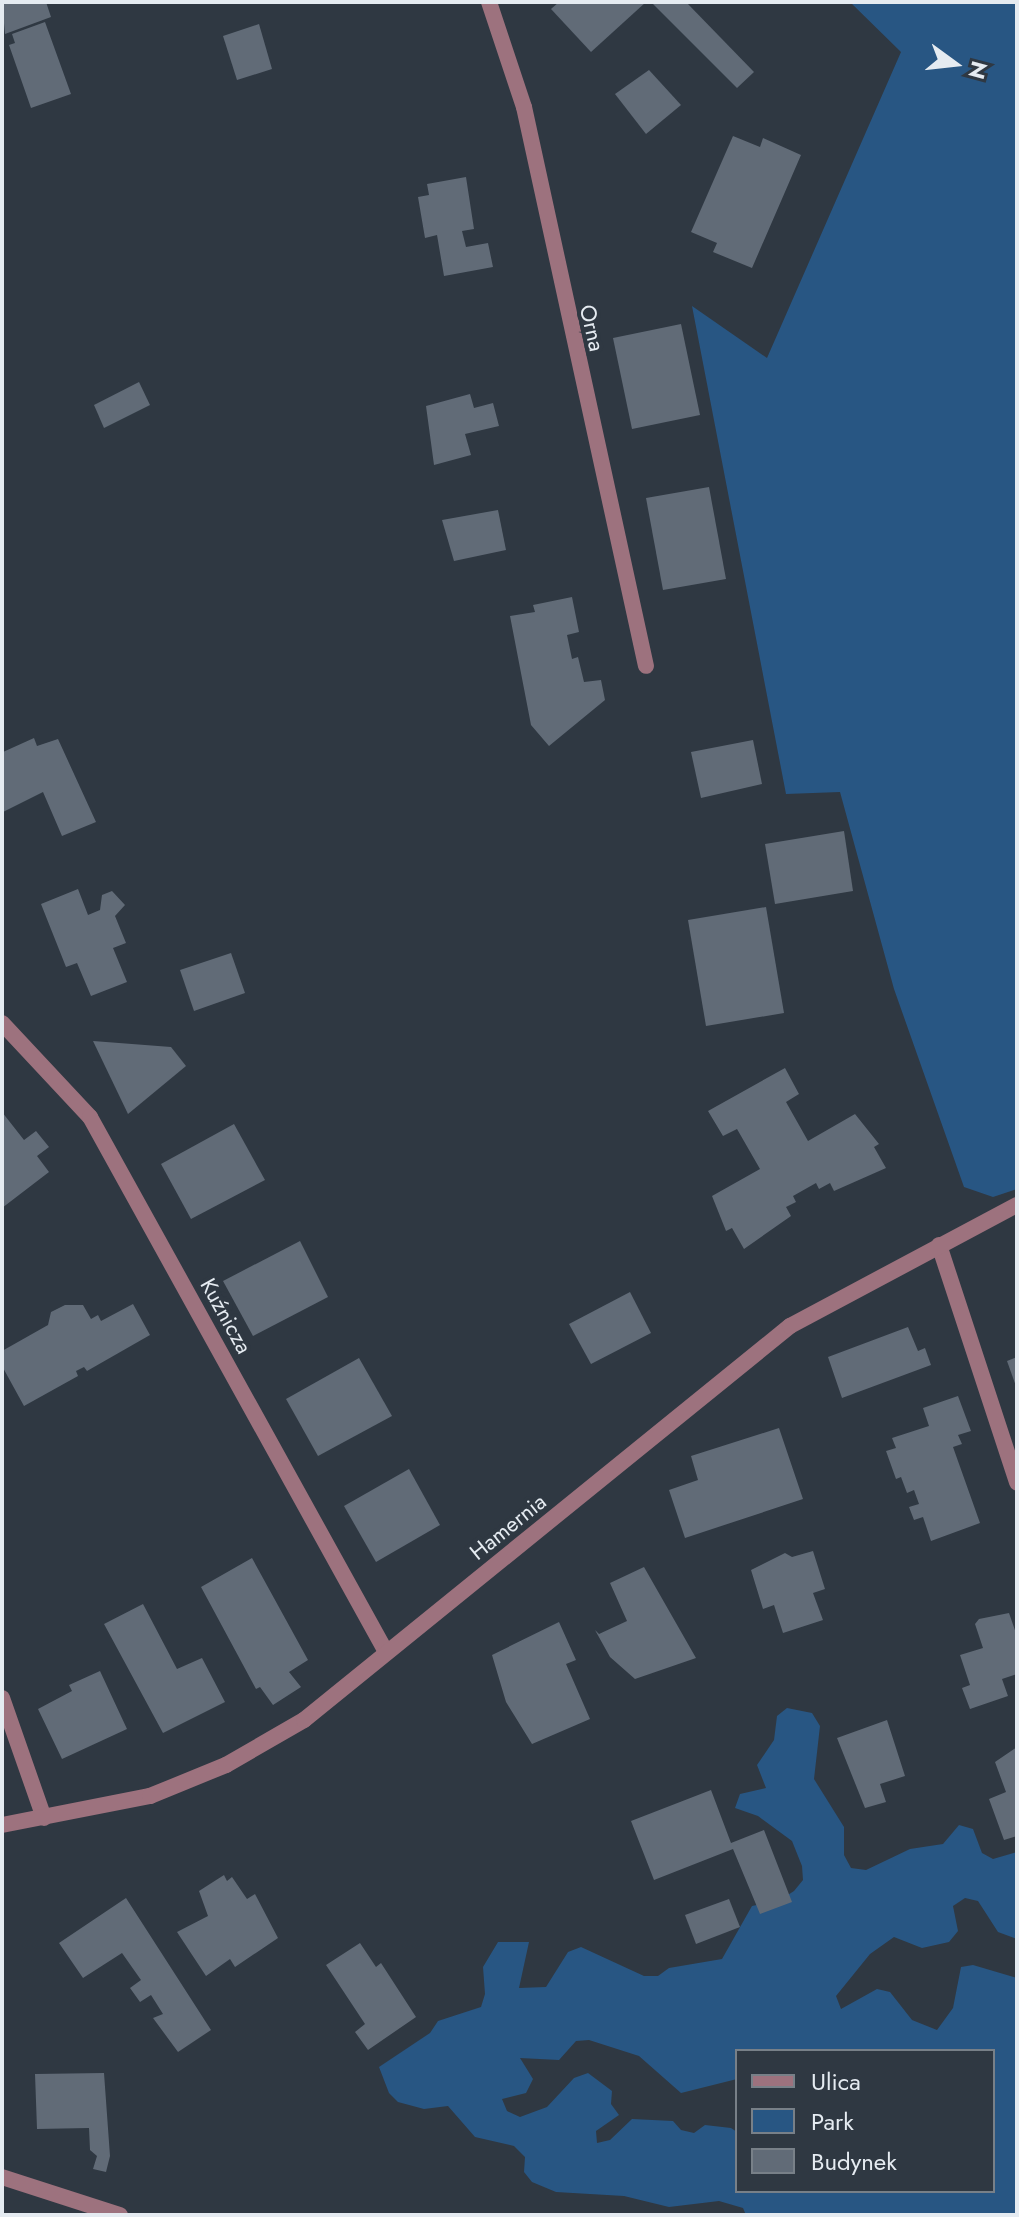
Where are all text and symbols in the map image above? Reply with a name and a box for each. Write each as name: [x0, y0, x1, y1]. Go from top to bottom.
north arrow: [915, 24, 995, 104]
text: N: [960, 58, 996, 83]
street label: Orna: [574, 302, 610, 354]
street label: Kuźnicza: [195, 1274, 257, 1358]
street label: Hamernia: [465, 1488, 551, 1566]
legend: [735, 2049, 995, 2193]
text: Ulica: [811, 2064, 861, 2099]
text: Park: [811, 2104, 854, 2139]
text: Budynek: [811, 2144, 897, 2179]

